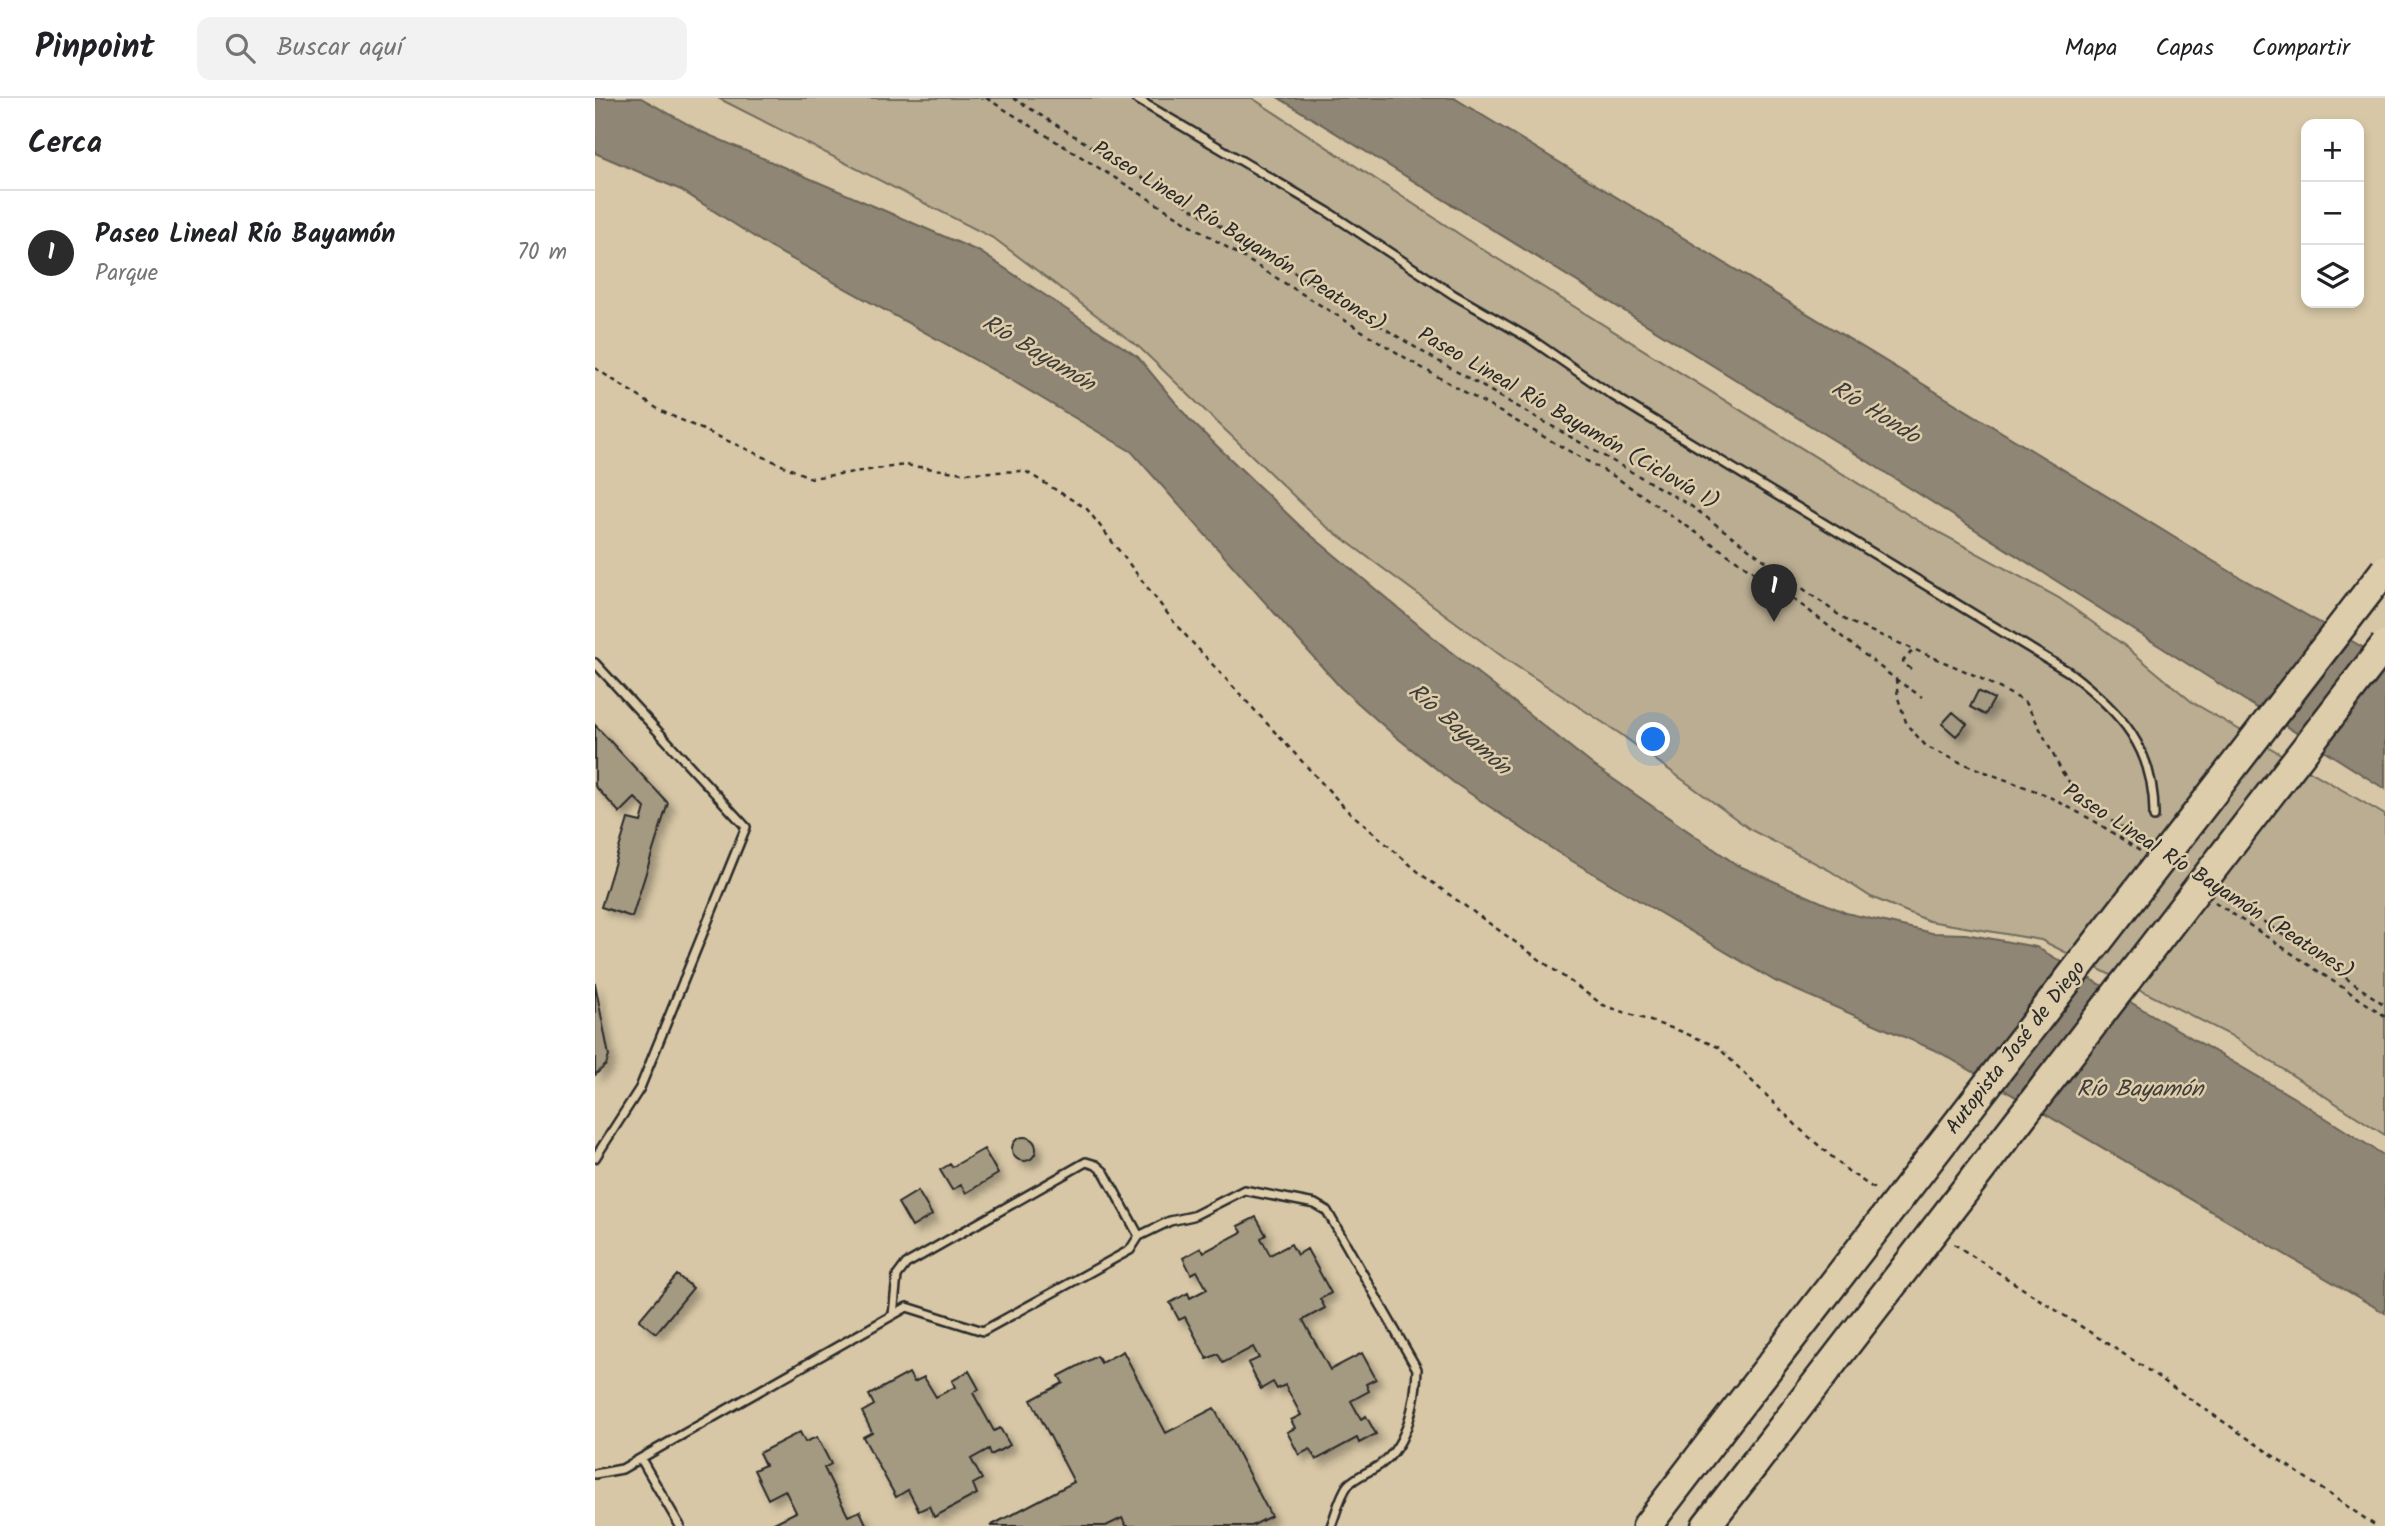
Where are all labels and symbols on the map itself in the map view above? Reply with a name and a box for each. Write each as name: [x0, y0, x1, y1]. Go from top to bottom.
street label: Paseo Lineal Río Bayamón (Peatones): [1086, 133, 1392, 341]
water label: Río Bayamón: [975, 306, 1103, 403]
street label: Paseo Lineal Río Bayamón (Ciclovía 1): [1411, 319, 1725, 519]
water label: Río Hondo: [1824, 372, 1928, 455]
pin: 1: [1751, 564, 1797, 622]
water label: Río Bayamón: [1399, 675, 1520, 786]
your location: [1636, 722, 1670, 756]
street label: Paseo Lineal Río Bayamón (Peatones): [2056, 775, 2360, 989]
street label: Autopista José de Diego: [1938, 954, 2094, 1142]
water label: Río Bayamón: [2077, 1072, 2205, 1108]

